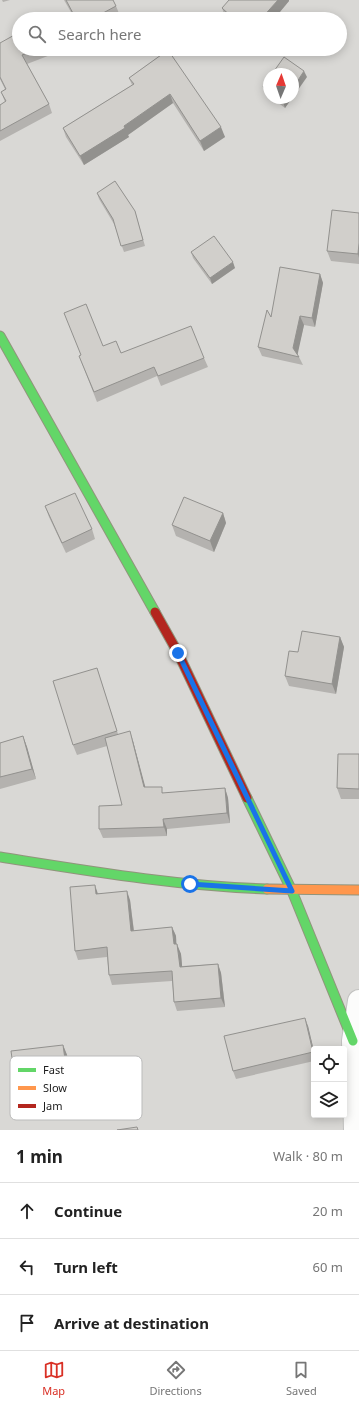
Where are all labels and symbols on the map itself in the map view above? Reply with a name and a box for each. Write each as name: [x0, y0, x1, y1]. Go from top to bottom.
north arrow: [263, 68, 299, 104]
route end: [169, 644, 187, 662]
route start: [181, 875, 199, 893]
legend: [10, 1056, 142, 1120]
text: Fast: [43, 1062, 64, 1077]
text: Slow: [43, 1080, 67, 1095]
text: Jam: [42, 1098, 62, 1113]

